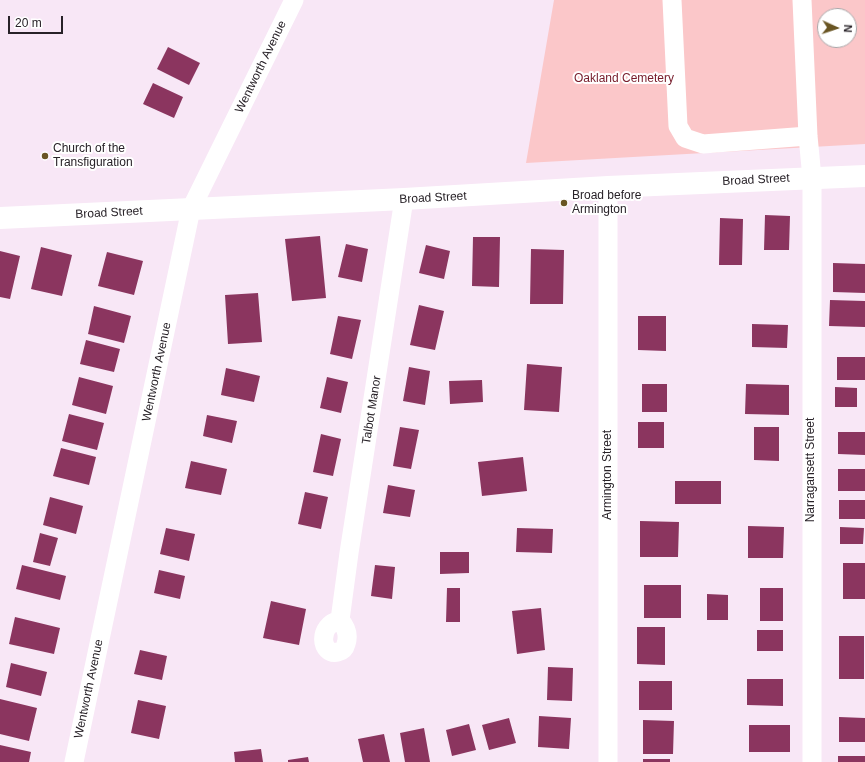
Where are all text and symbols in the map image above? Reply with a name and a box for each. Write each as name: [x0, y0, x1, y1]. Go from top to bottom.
scale bar: [10, 8, 65, 34]
north arrow: [817, 8, 857, 48]
text: 20 m: [15, 16, 42, 30]
street label: Wentworth Avenue: [232, 18, 290, 116]
text: N: [842, 24, 854, 33]
park label: Oakland Cemetery: [574, 72, 674, 86]
place label: Church of the Transfiguration: [53, 142, 133, 170]
marker: Church of the Transfiguration: [40, 151, 50, 161]
street label: Broad Street: [722, 171, 790, 189]
street label: Broad Street: [399, 189, 467, 207]
place label: Broad before Armington: [572, 189, 641, 217]
marker: Broad before Armington: [559, 198, 569, 208]
street label: Broad Street: [75, 204, 143, 222]
street label: Wentworth Avenue: [139, 321, 175, 423]
street label: Talbot Manor: [359, 375, 385, 445]
street label: Narragansett Street: [804, 418, 818, 522]
street label: Armington Street: [601, 430, 615, 520]
street label: Wentworth Avenue: [71, 638, 107, 740]

